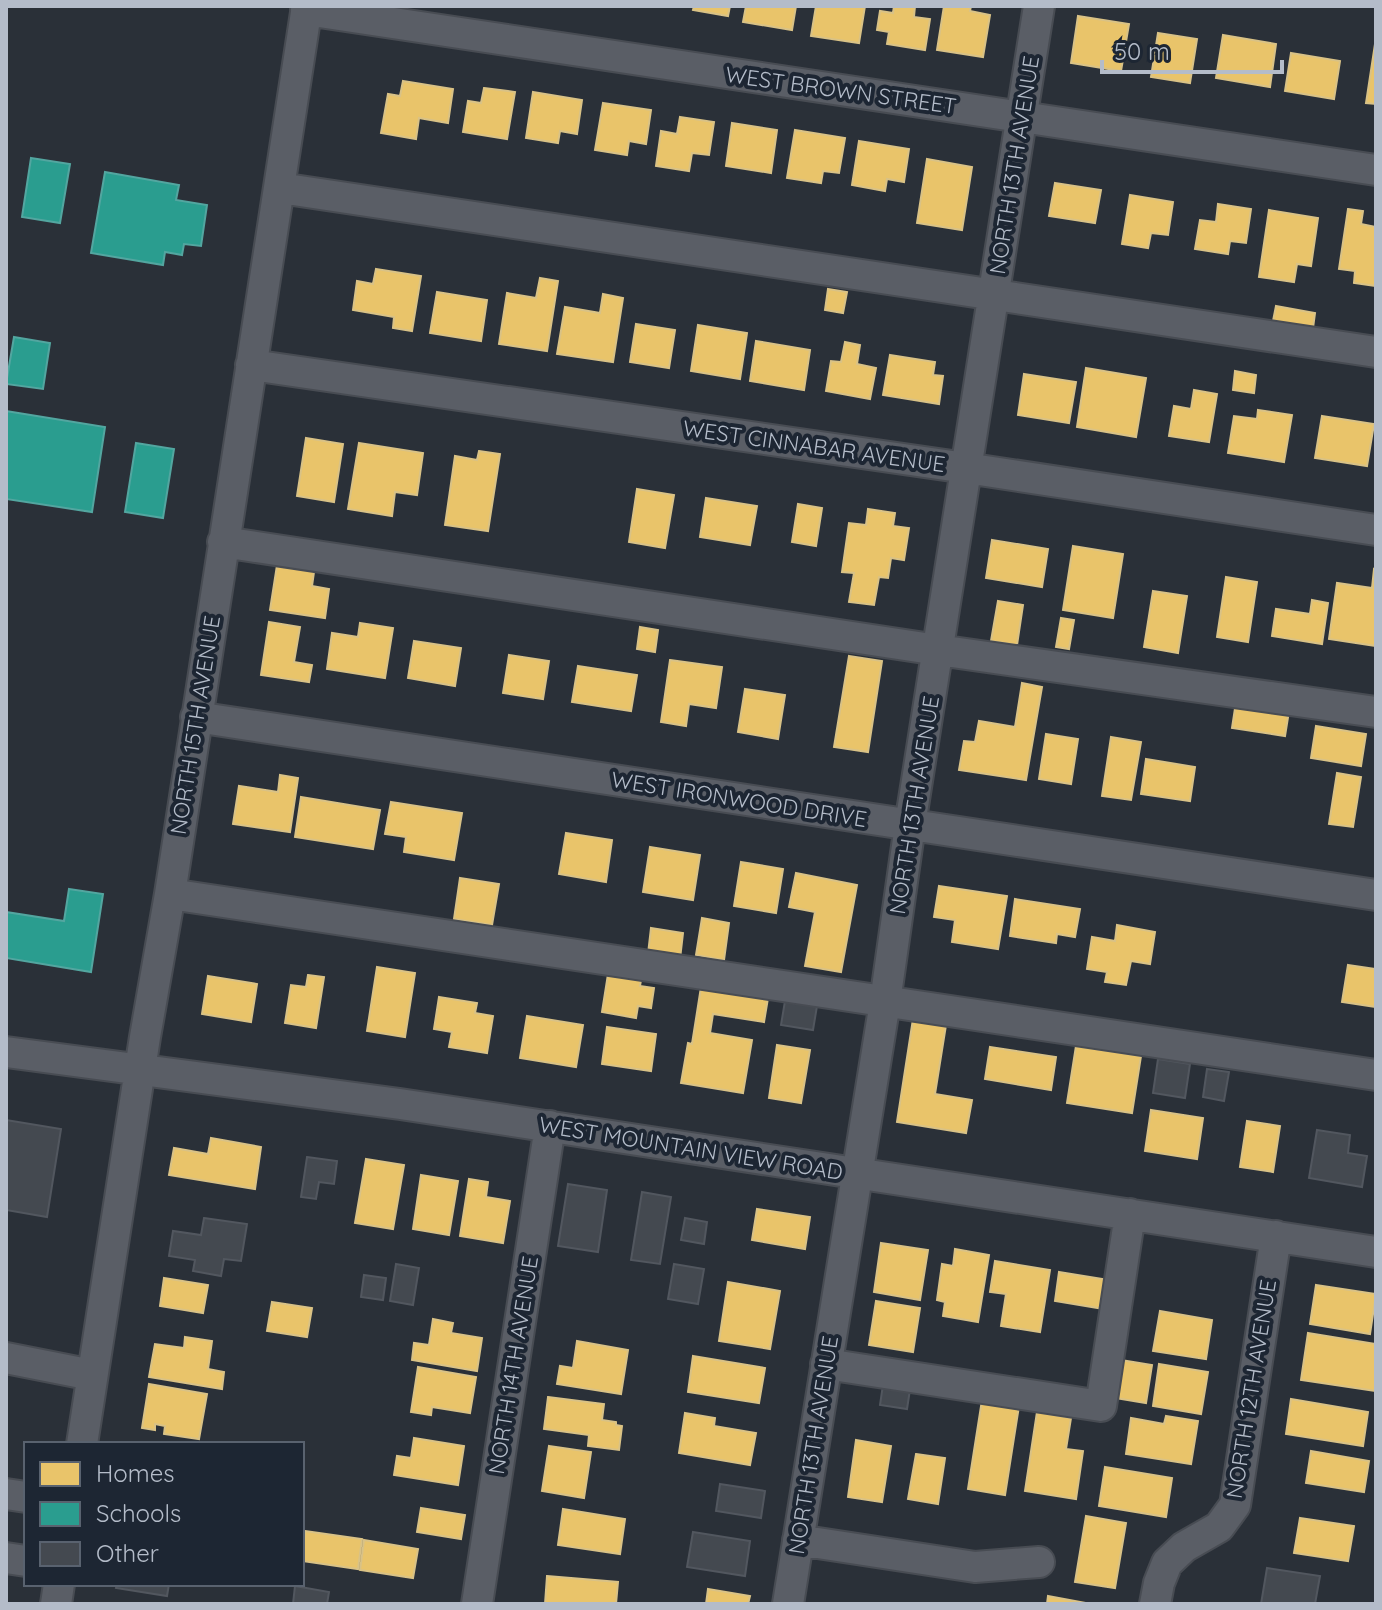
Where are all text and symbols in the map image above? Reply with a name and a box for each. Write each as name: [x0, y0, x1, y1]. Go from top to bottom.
scale bar: [1102, 24, 1282, 74]
text: 50 m: [1114, 36, 1170, 66]
street label: NORTH 13TH AVENUE: [983, 54, 1045, 276]
street label: WEST BROWN STREET: [724, 60, 958, 120]
street label: WEST CINNABAR AVENUE: [681, 414, 947, 478]
street label: NORTH 15TH AVENUE: [164, 614, 226, 836]
street label: NORTH 13TH AVENUE: [883, 694, 945, 916]
street label: WEST IRONWOOD DRIVE: [609, 765, 869, 833]
street label: WEST MOUNTAIN VIEW ROAD: [537, 1110, 845, 1186]
street label: NORTH 14TH AVENUE: [482, 1254, 544, 1476]
street label: NORTH 12TH AVENUE: [1220, 1277, 1282, 1501]
street label: NORTH 13TH AVENUE: [782, 1334, 844, 1556]
legend: [24, 1442, 304, 1586]
text: Homes: [96, 1458, 174, 1488]
text: Schools: [96, 1498, 181, 1528]
text: Other: [96, 1538, 159, 1568]

